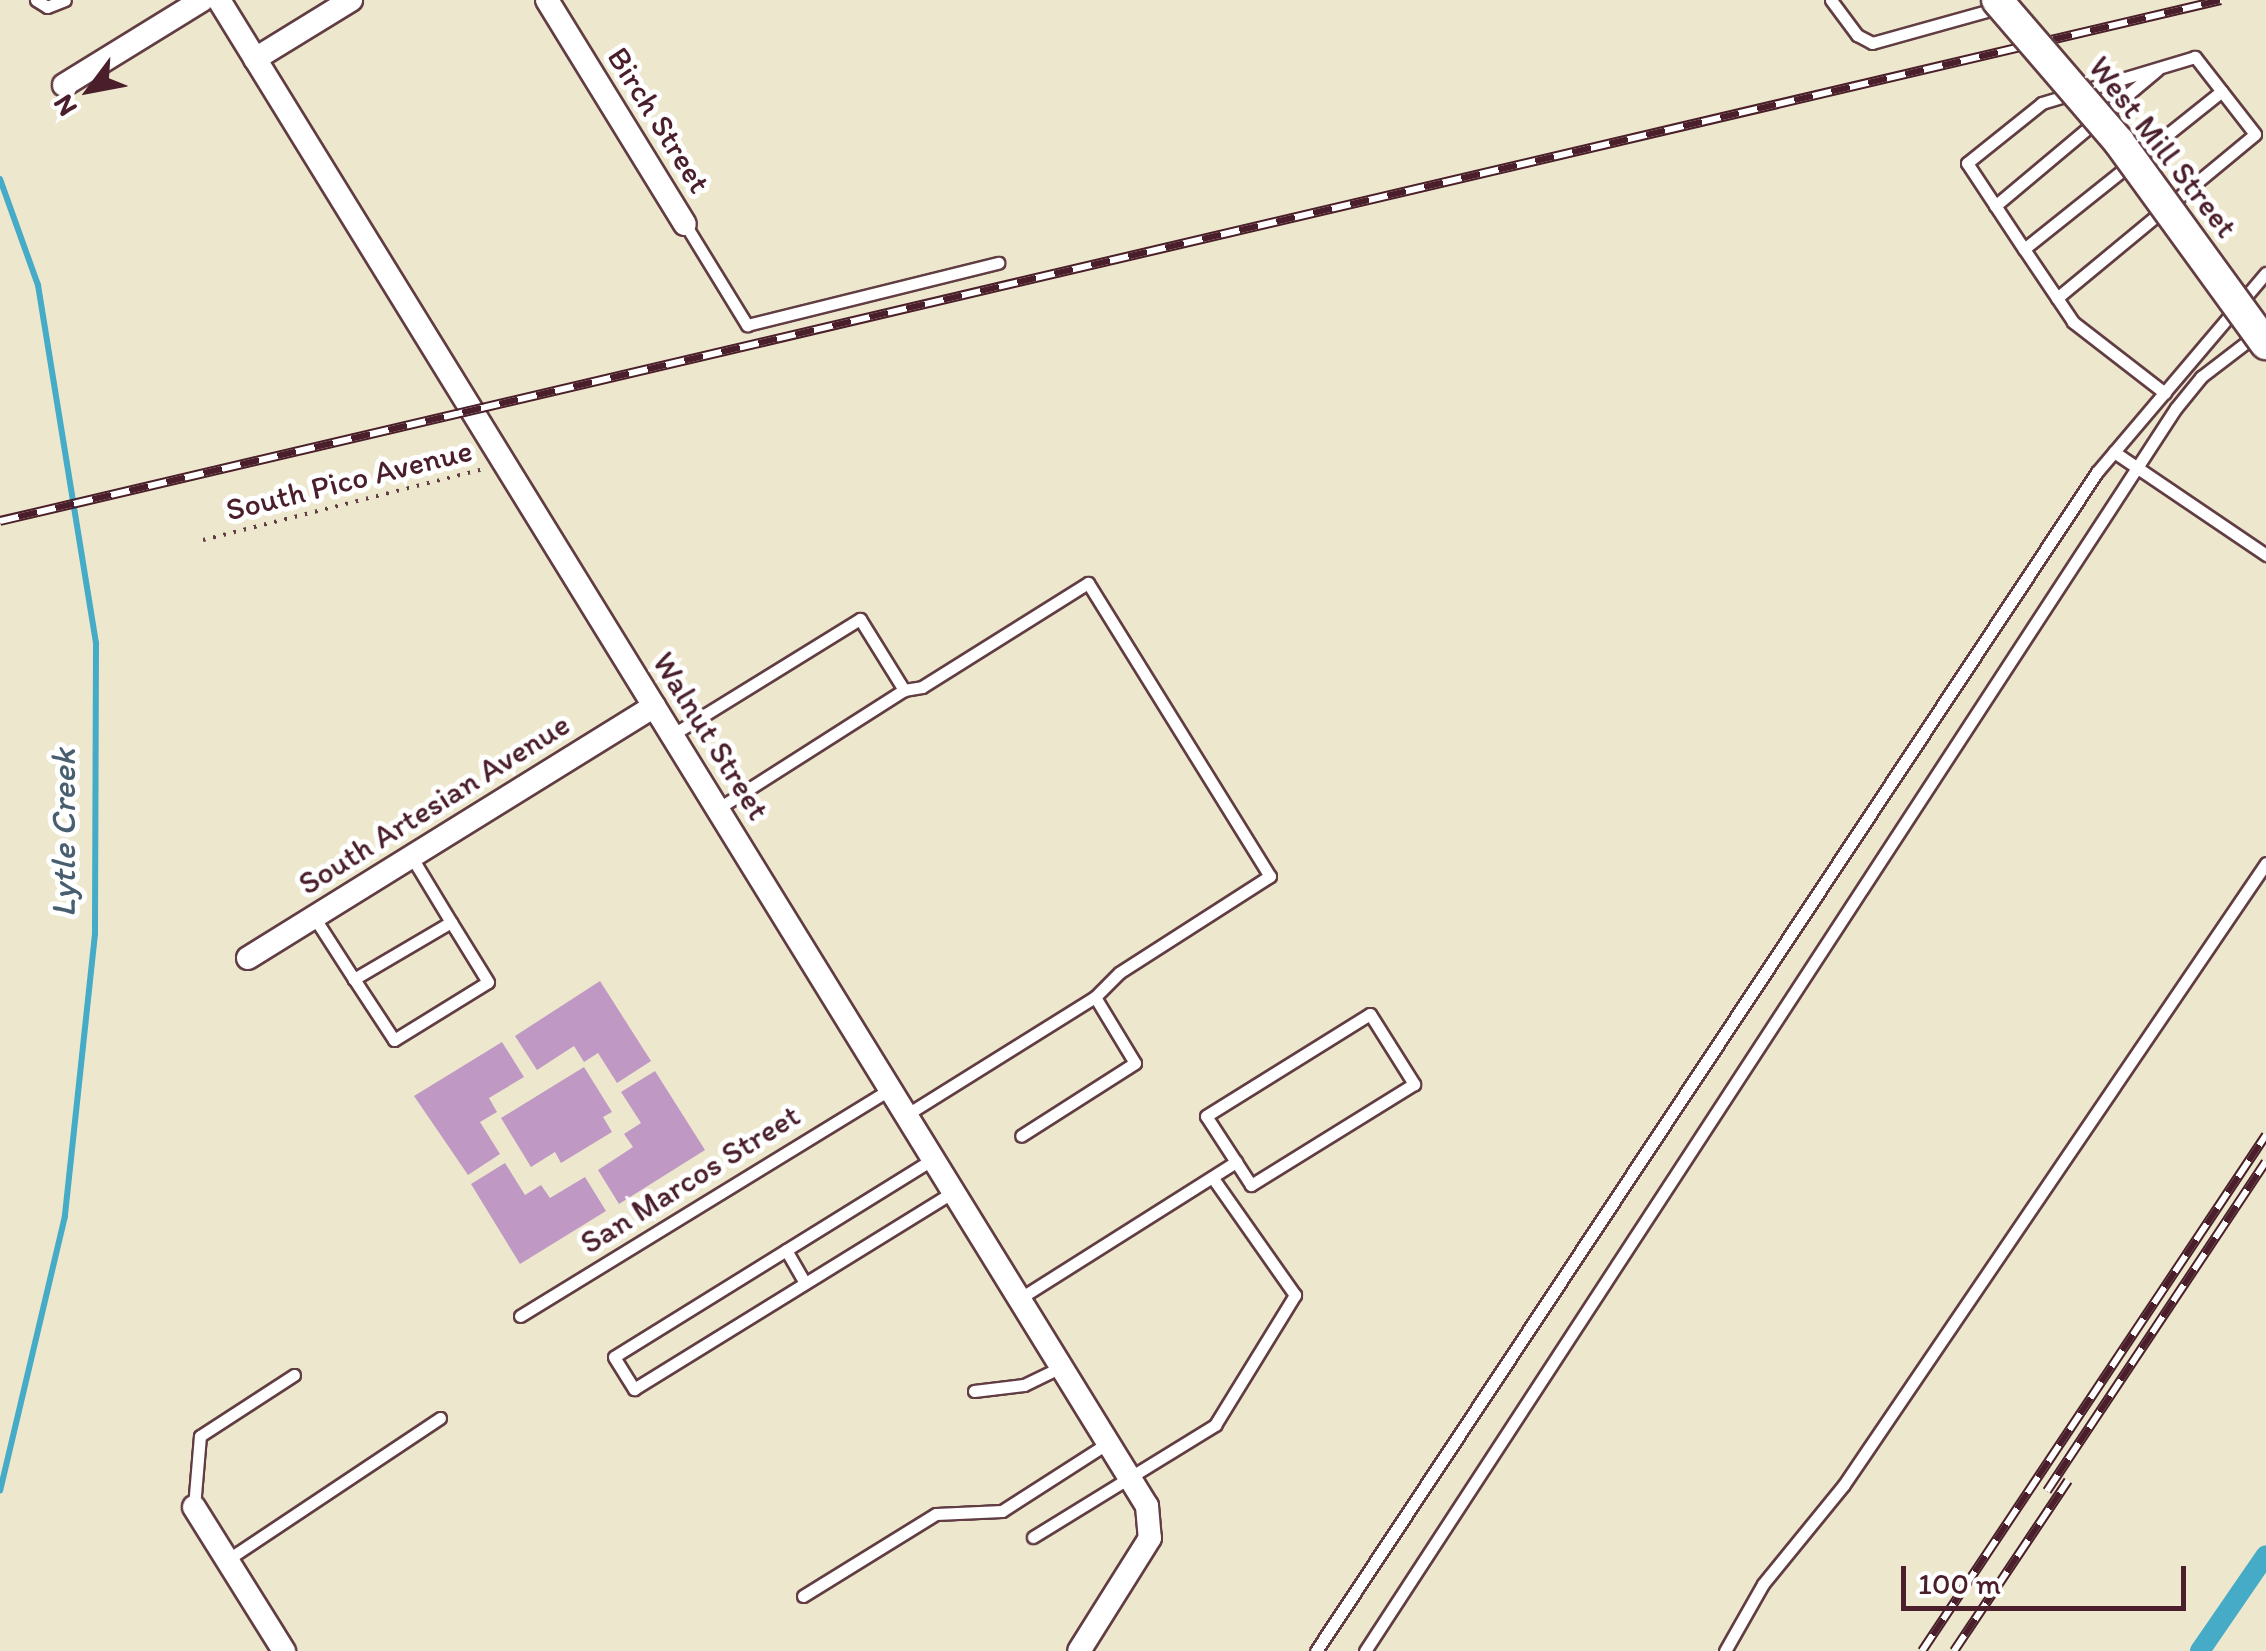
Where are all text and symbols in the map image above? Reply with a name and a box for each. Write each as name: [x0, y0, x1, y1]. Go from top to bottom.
north arrow: [40, 40, 140, 140]
street label: Birch Street: [599, 40, 719, 200]
street label: West Mill Street: [2081, 49, 2245, 245]
text: N: [45, 89, 84, 123]
street label: South Pico Avenue: [222, 431, 476, 529]
street label: Walnut Street: [644, 645, 778, 827]
street label: South Artesian Avenue: [291, 705, 577, 903]
water label: Lytle Creek: [42, 749, 84, 917]
street label: San Marcos Street: [573, 1096, 807, 1262]
scale bar: [1906, 1546, 2191, 1608]
text: 100 m: [1918, 1565, 2001, 1602]

